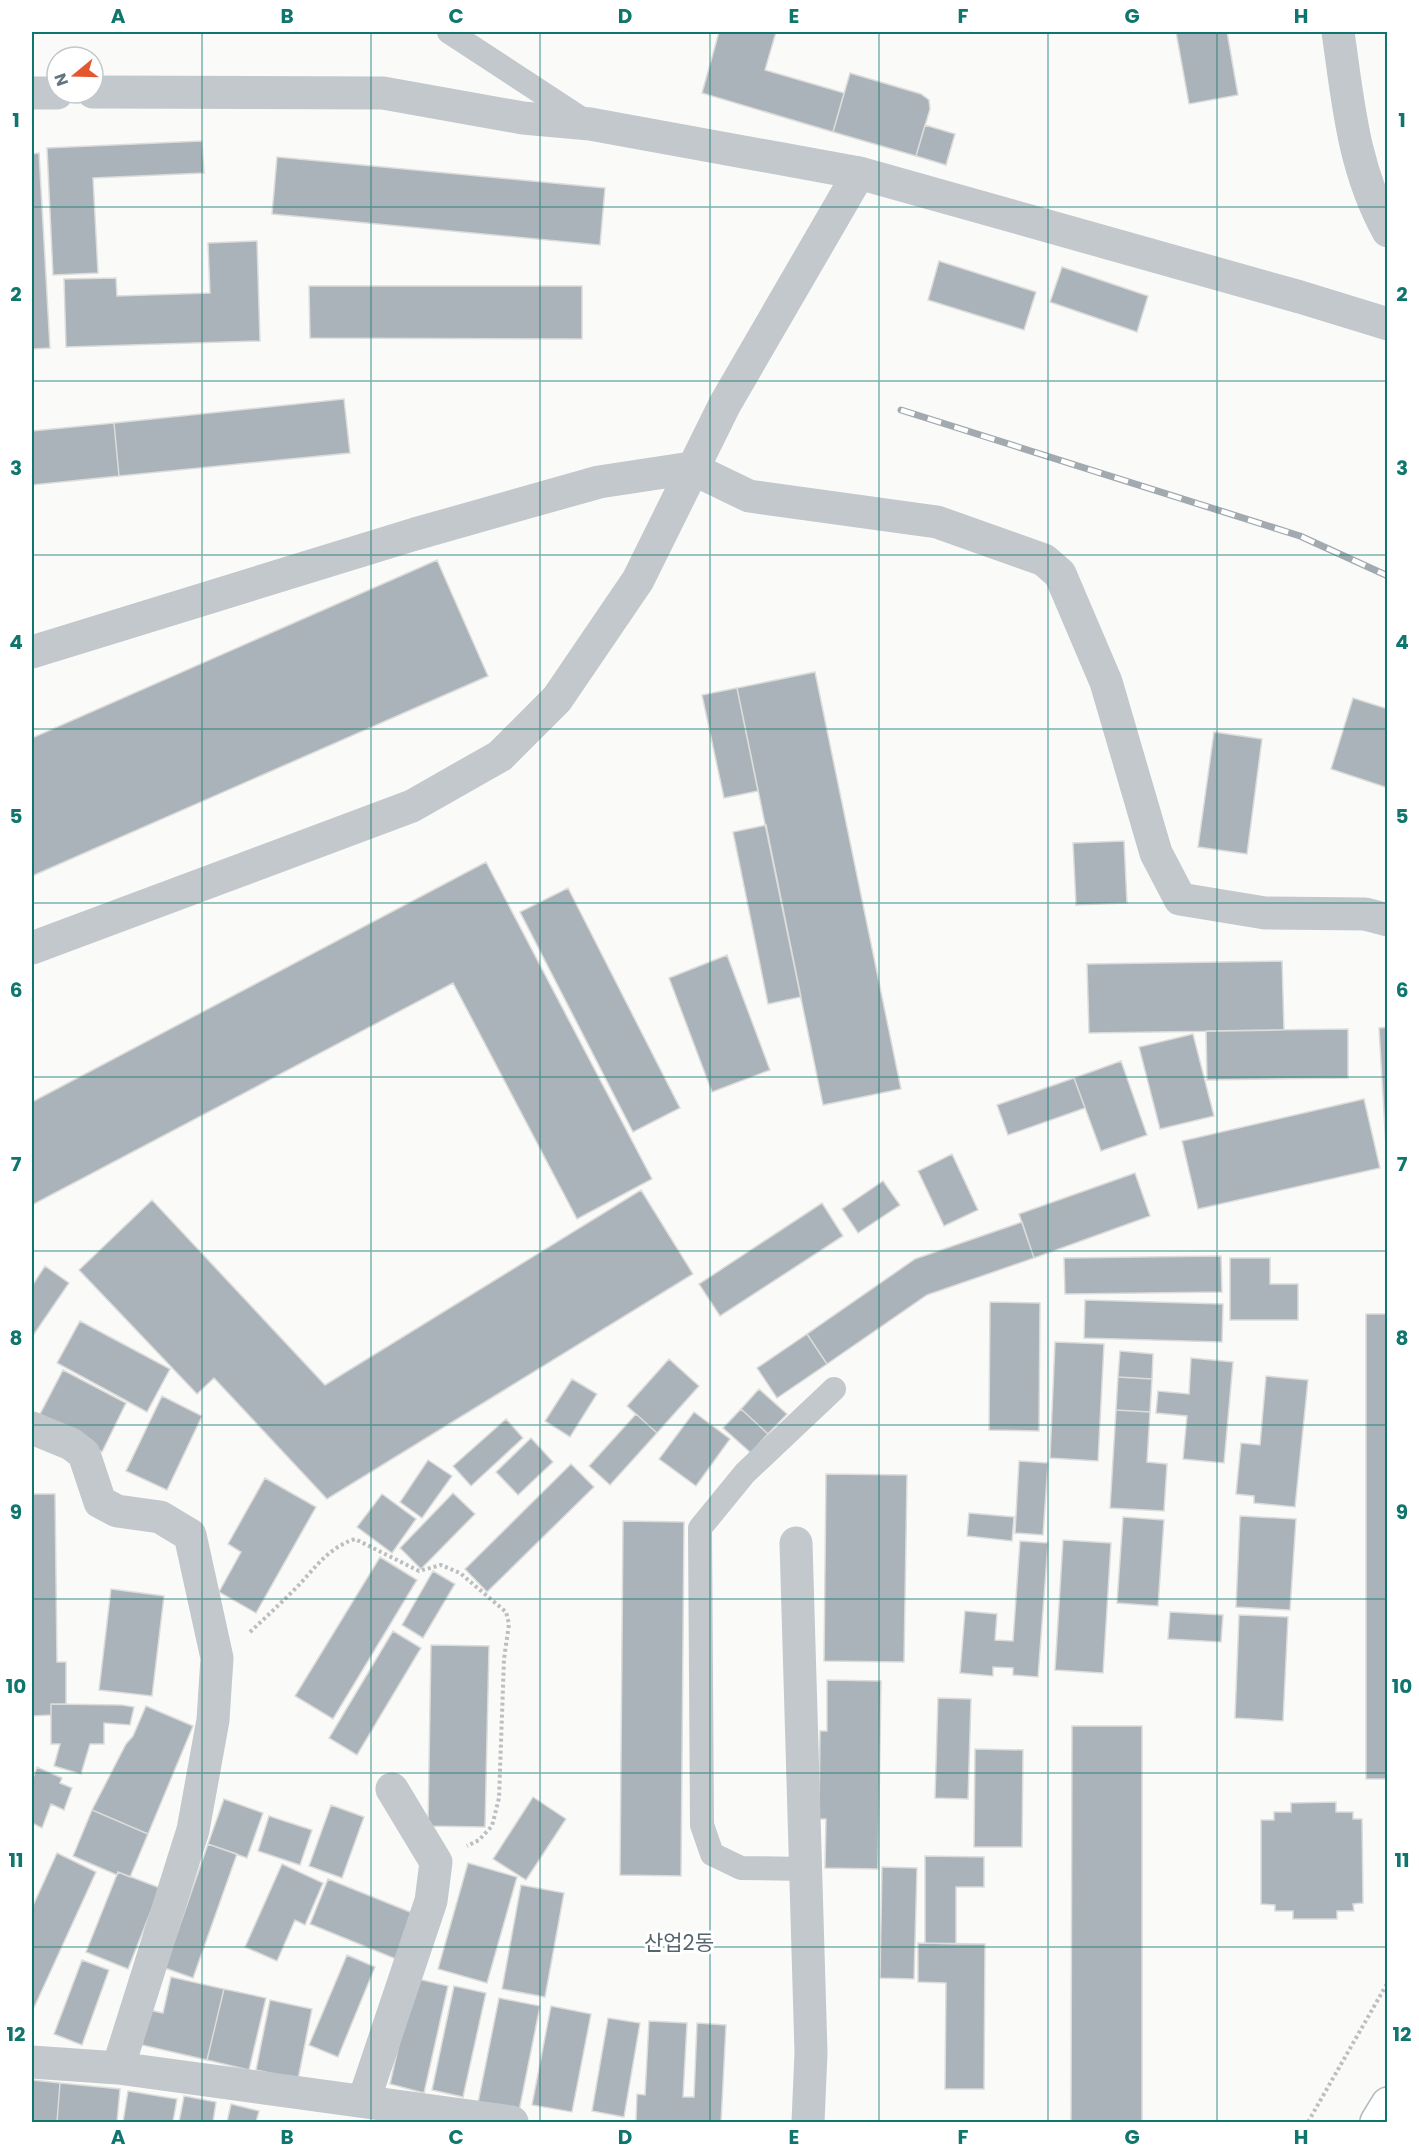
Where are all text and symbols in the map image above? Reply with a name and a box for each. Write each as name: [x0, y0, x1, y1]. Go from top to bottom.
text: A: [111, 2, 126, 30]
text: B: [280, 2, 294, 30]
text: C: [448, 2, 464, 30]
text: D: [618, 2, 632, 30]
text: E: [789, 2, 799, 30]
text: F: [958, 2, 969, 30]
text: G: [1124, 2, 1140, 30]
text: H: [1294, 2, 1308, 30]
north arrow: [45, 45, 105, 105]
text: N: [48, 70, 74, 89]
text: 1: [12, 106, 20, 134]
text: 1: [1398, 106, 1406, 134]
text: 2: [10, 280, 22, 308]
text: 2: [1396, 280, 1408, 308]
text: 3: [10, 454, 22, 482]
text: 3: [1396, 454, 1408, 482]
text: 4: [9, 628, 23, 656]
text: 4: [1395, 628, 1409, 656]
text: 5: [10, 802, 23, 830]
text: 5: [1396, 802, 1409, 830]
text: 6: [10, 976, 22, 1004]
text: 6: [1396, 976, 1408, 1004]
text: 7: [11, 1150, 22, 1178]
text: 7: [1397, 1150, 1408, 1178]
text: 8: [10, 1324, 22, 1352]
text: 8: [1396, 1324, 1408, 1352]
text: 9: [10, 1498, 22, 1526]
text: 9: [1396, 1498, 1408, 1526]
text: 10: [6, 1672, 26, 1700]
text: 10: [1392, 1672, 1412, 1700]
text: 11: [8, 1846, 24, 1874]
text: 11: [1394, 1846, 1410, 1874]
district label: 산업2동: [644, 1928, 714, 1957]
text: 12: [7, 2020, 25, 2048]
text: 12: [1393, 2020, 1411, 2048]
text: A: [111, 2123, 126, 2151]
text: B: [280, 2123, 294, 2151]
text: C: [448, 2123, 464, 2151]
text: D: [618, 2123, 632, 2151]
text: E: [789, 2123, 799, 2151]
text: F: [958, 2123, 969, 2151]
text: G: [1124, 2123, 1140, 2151]
text: H: [1294, 2123, 1308, 2151]

